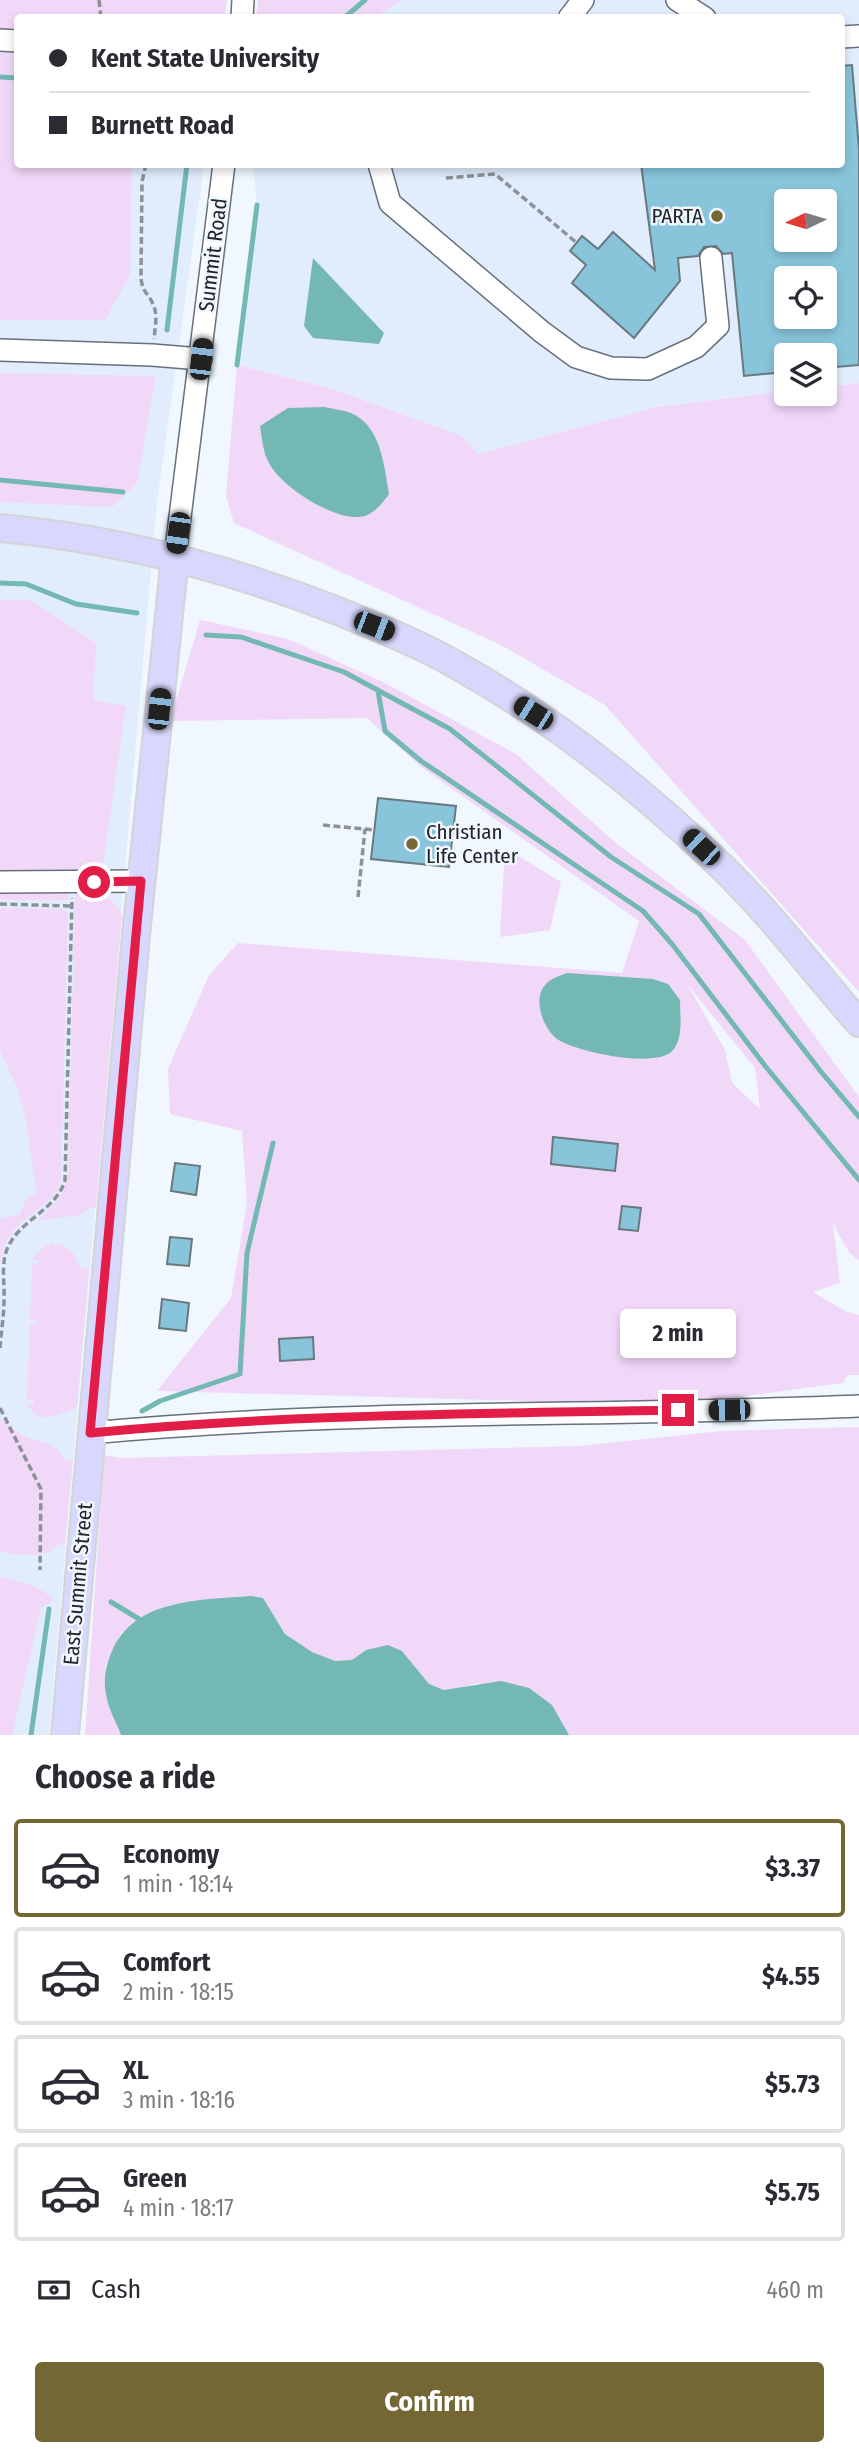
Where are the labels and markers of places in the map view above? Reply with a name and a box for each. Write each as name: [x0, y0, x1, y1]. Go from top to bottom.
place label: PARTA: [651, 203, 703, 229]
marker: PARTA: [709, 208, 725, 224]
place label: Christian Life Center: [426, 819, 519, 869]
marker: Christian Life Center: [404, 836, 420, 852]

